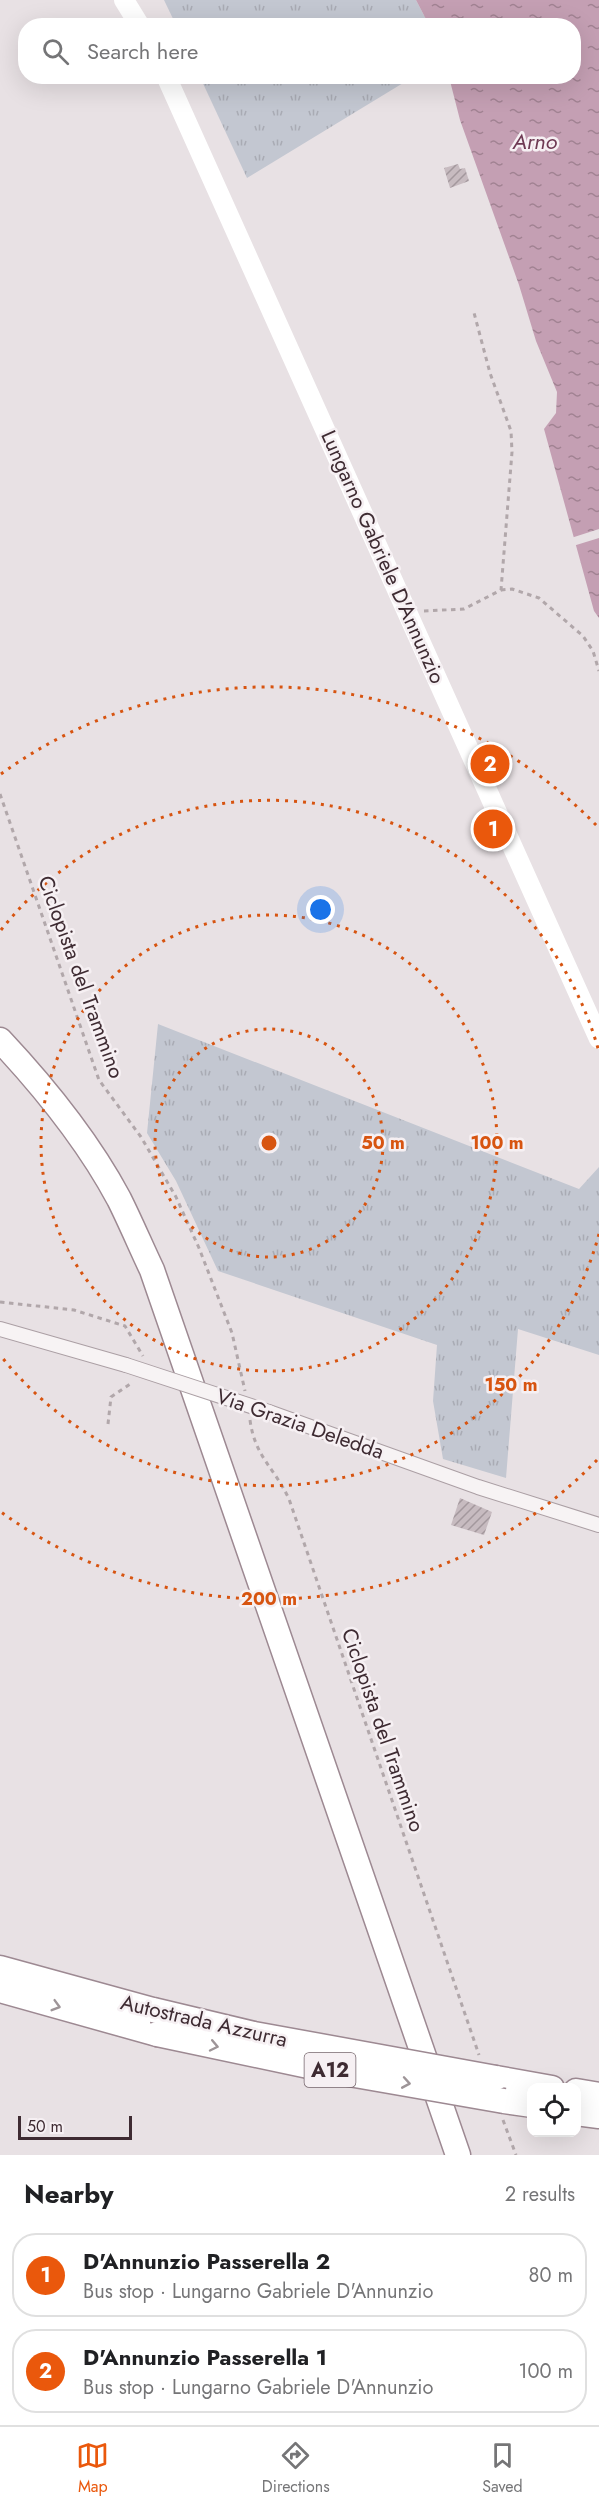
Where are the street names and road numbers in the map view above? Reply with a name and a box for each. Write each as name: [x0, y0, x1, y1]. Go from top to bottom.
street label: Lungarno Gabriele D'Annunzio: [313, 425, 453, 689]
street label: Ciclopista del Trammino: [30, 872, 132, 1082]
street label: Via Grazia Deledda: [212, 1381, 388, 1467]
street label: Ciclopista del Trammino: [334, 1624, 432, 1836]
street label: Autostrada Azzurra: [118, 1987, 290, 2055]
road number: A12: [304, 2053, 356, 2087]

